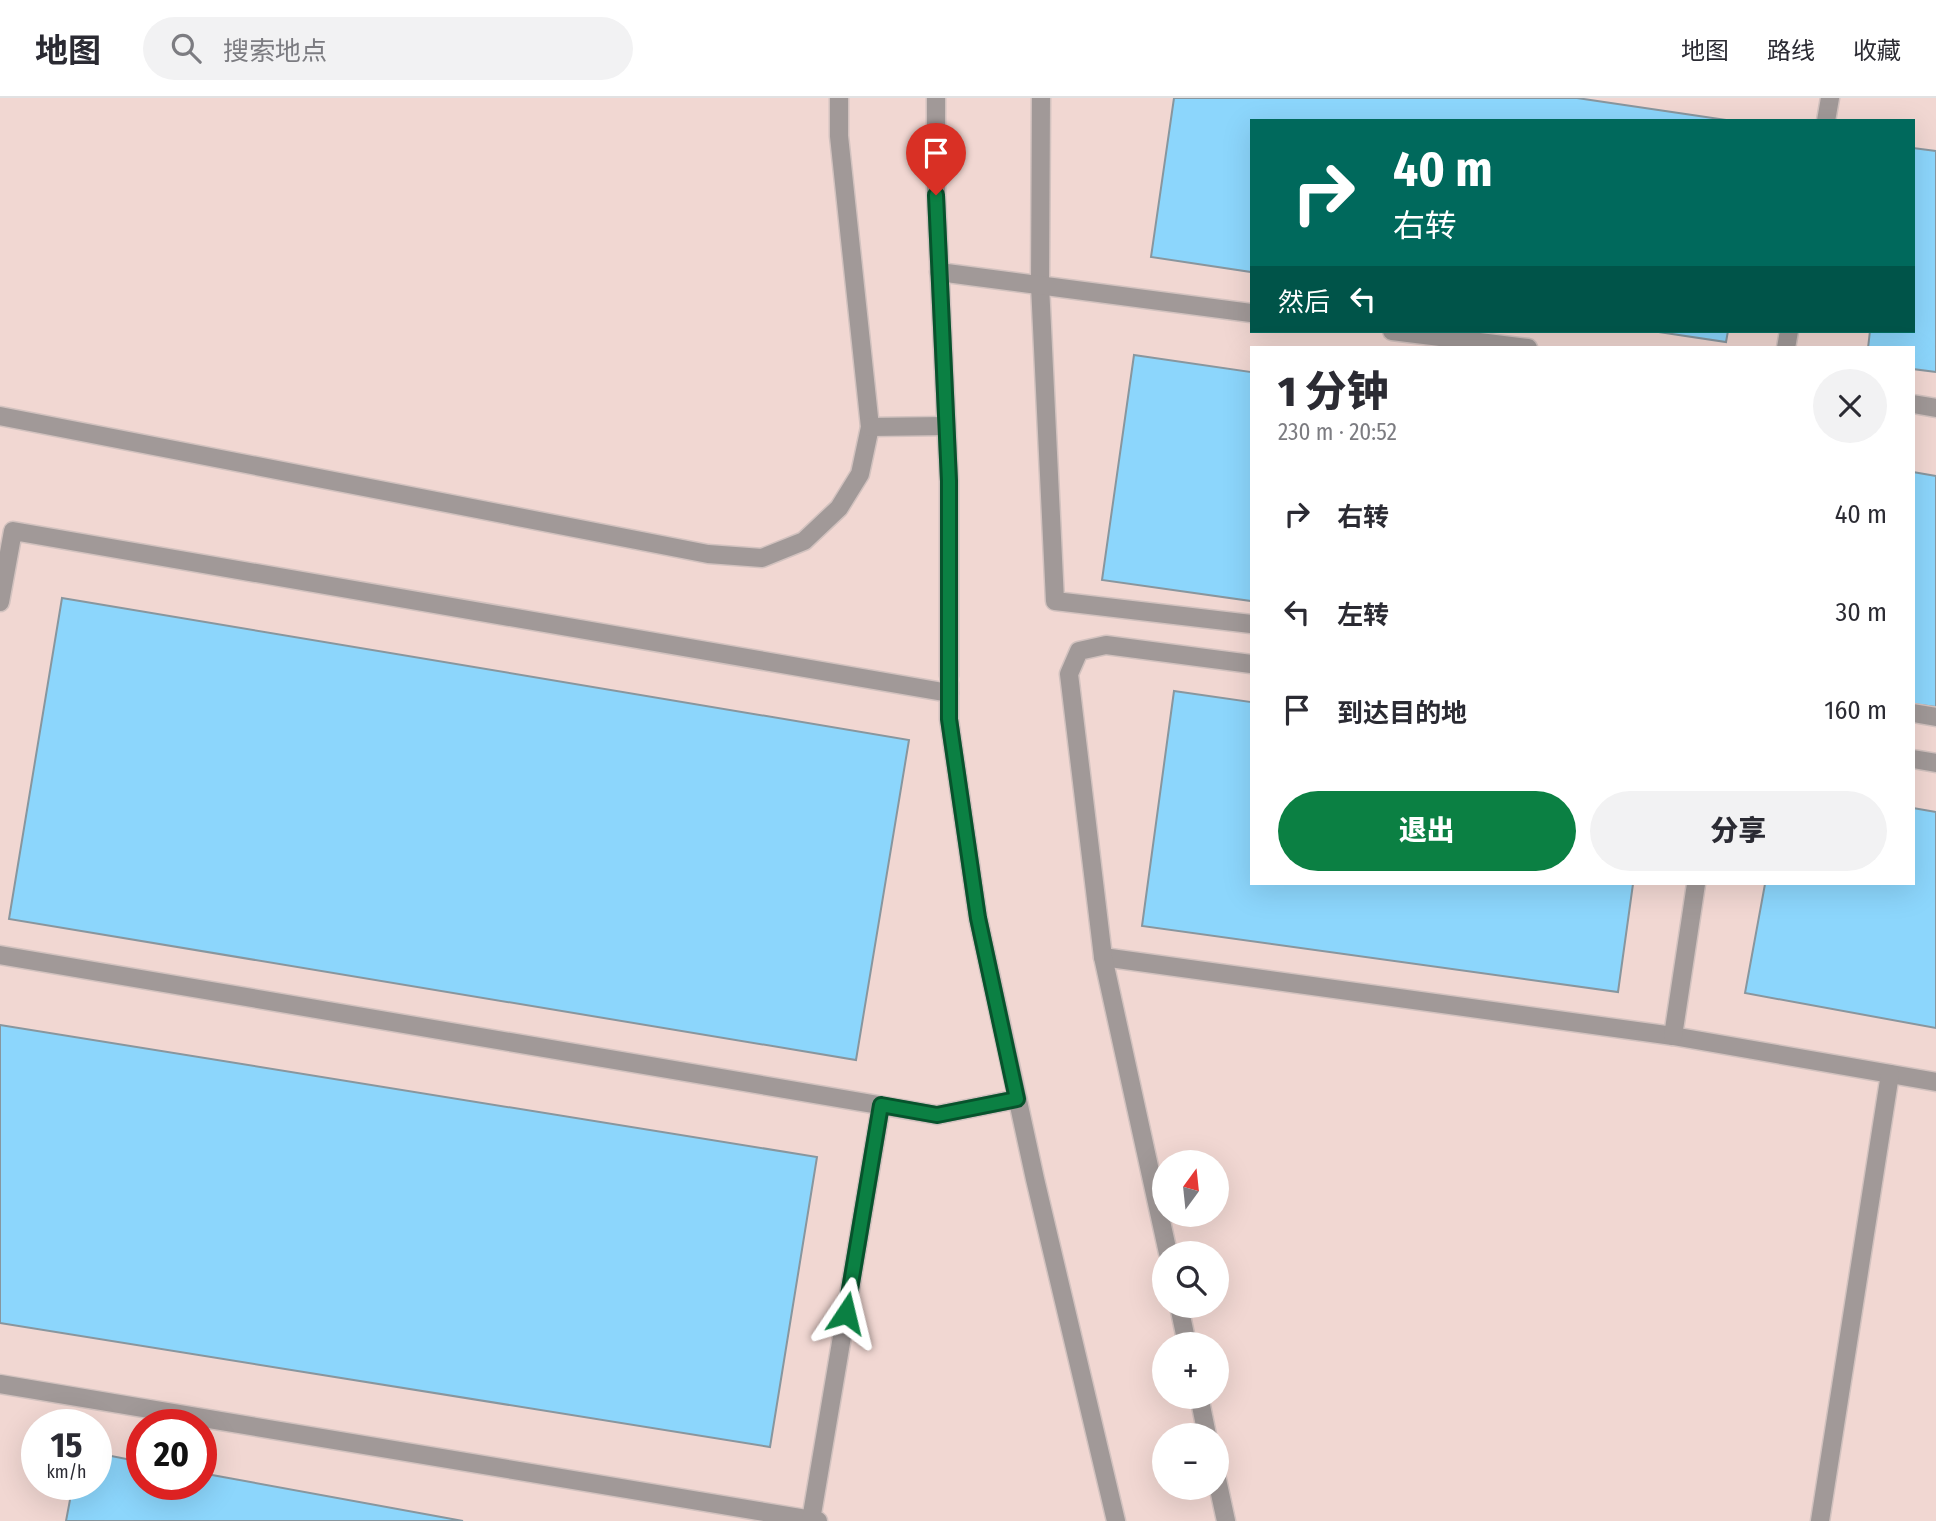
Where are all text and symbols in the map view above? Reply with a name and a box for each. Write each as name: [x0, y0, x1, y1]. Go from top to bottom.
search box: [143, 17, 633, 80]
icon: search: [167, 29, 205, 67]
text: 地图: [35, 31, 101, 71]
text: 搜索地点: [223, 36, 327, 67]
text: 地图: [1681, 37, 1729, 65]
text: 路线: [1767, 37, 1815, 65]
text: 收藏: [1853, 37, 1901, 65]
pin: [906, 123, 966, 195]
icon: arrive: [917, 134, 955, 172]
text: 40 m: [1393, 140, 1493, 199]
icon: right: [1278, 147, 1369, 238]
text: 右转: [1393, 207, 1457, 245]
icon: left: [1344, 280, 1382, 318]
text: 然后: [1278, 287, 1330, 318]
text: 1 分钟: [1278, 367, 1389, 417]
button: close: [1813, 369, 1887, 443]
text: 230 m · 20:52: [1278, 418, 1397, 446]
icon: right: [1278, 495, 1316, 533]
text: 40 m: [1835, 499, 1887, 530]
text: 右转: [1337, 502, 1389, 533]
icon: left: [1278, 593, 1316, 631]
text: 30 m: [1836, 597, 1887, 628]
text: 左转: [1337, 600, 1389, 631]
icon: arrive: [1278, 691, 1316, 729]
text: 160 m: [1824, 695, 1887, 726]
text: 到达目的地: [1337, 698, 1467, 729]
button: 退出: [1278, 791, 1576, 871]
button: 分享: [1590, 791, 1887, 871]
north arrow: [1152, 1150, 1228, 1227]
map controls: [1152, 1150, 1229, 1500]
button: search: [1152, 1241, 1229, 1318]
position arrow: [809, 1276, 883, 1350]
button: +: [1152, 1332, 1229, 1409]
speed limit sign: 20: [126, 1409, 217, 1500]
button: −: [1152, 1423, 1229, 1500]
text: 15: [50, 1424, 82, 1466]
text: km/h: [46, 1461, 87, 1483]

